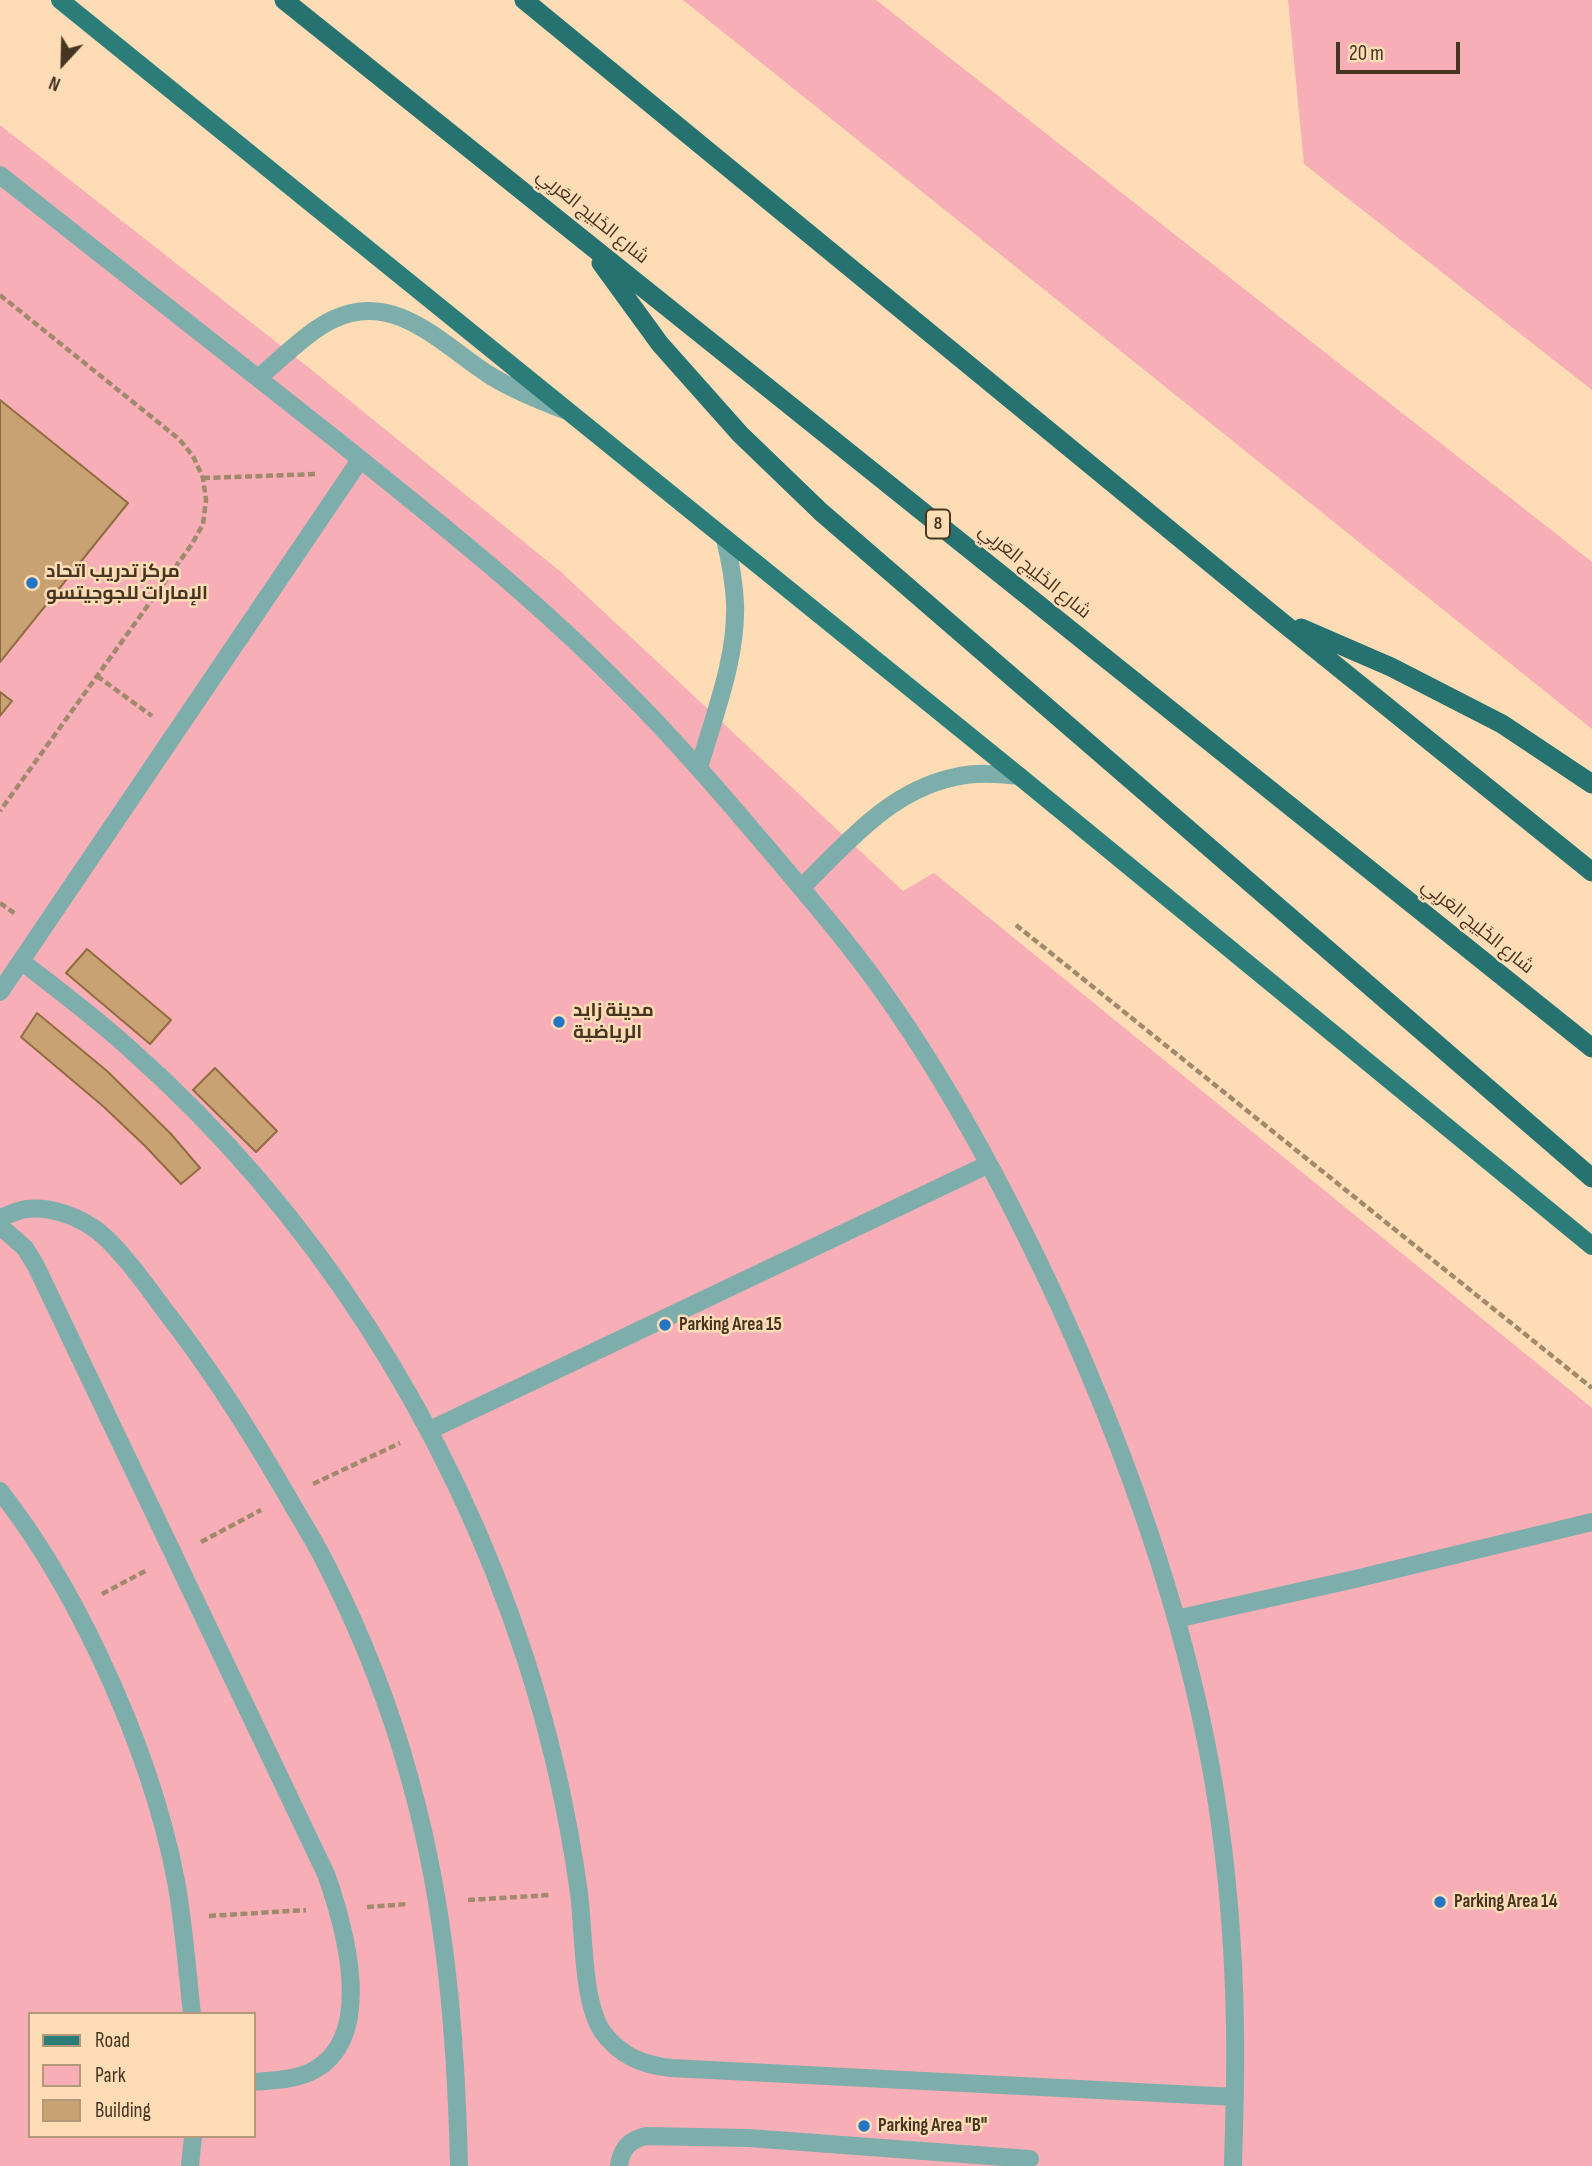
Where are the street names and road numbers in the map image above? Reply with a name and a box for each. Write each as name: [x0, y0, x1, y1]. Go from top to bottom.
street label: شارع الخَلِيج العَربِي: [531, 165, 653, 269]
road number: 8: [926, 510, 950, 538]
street label: شارع الخَلِيج العَربِي: [973, 520, 1095, 624]
street label: شارع الخَلِيج العَربِي: [1416, 875, 1538, 979]

